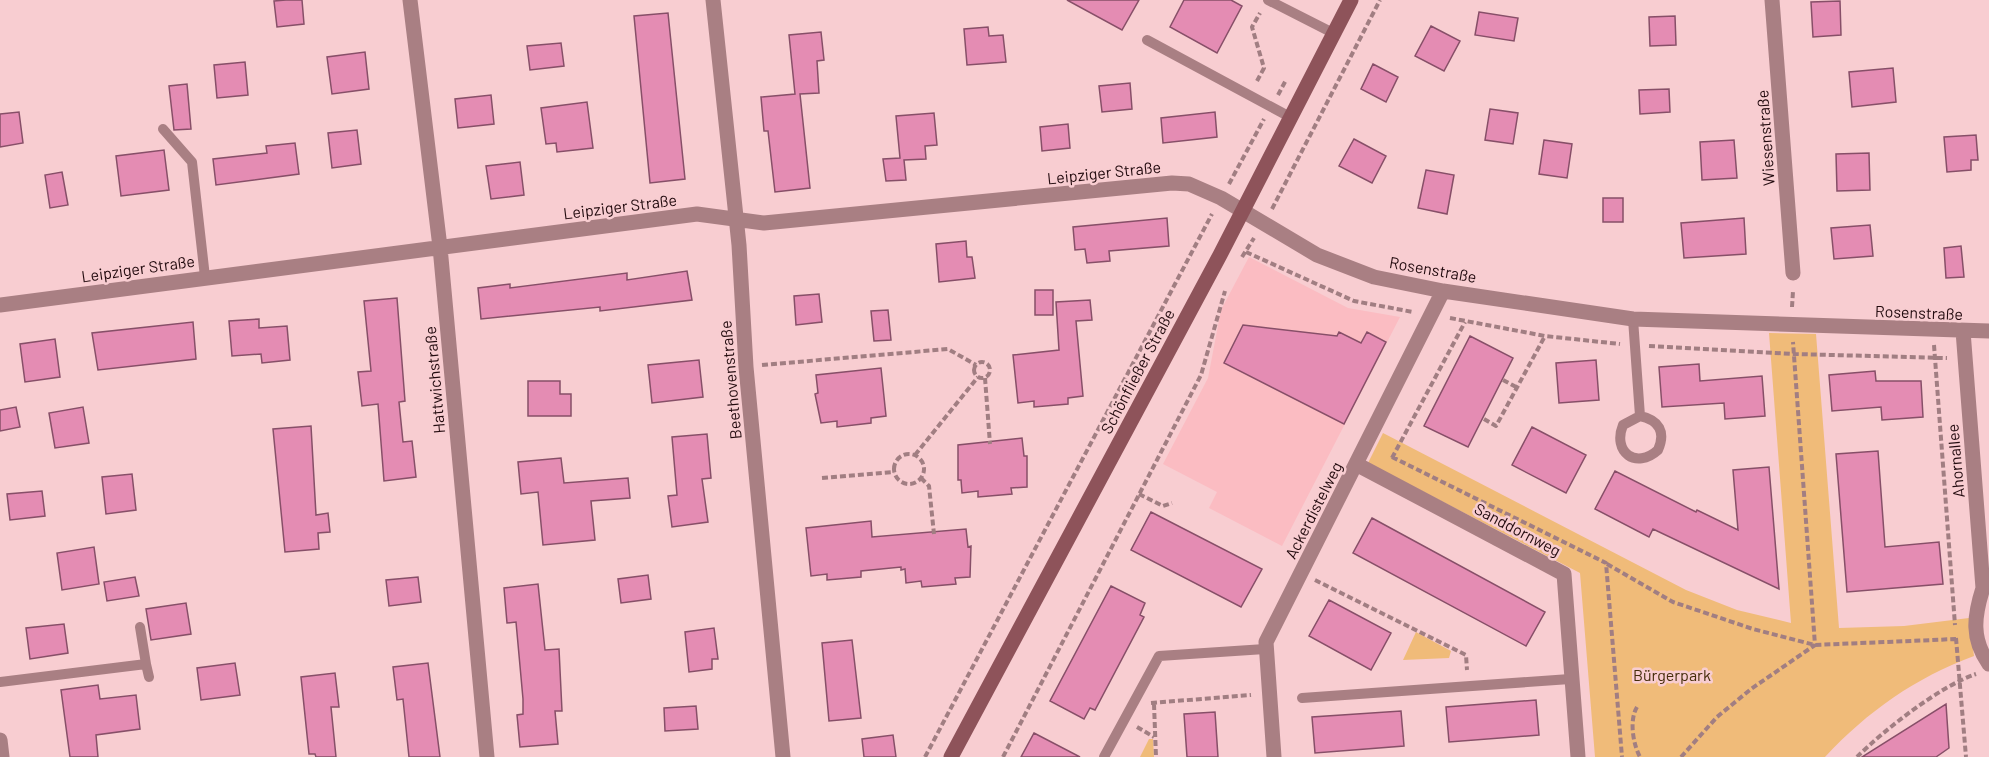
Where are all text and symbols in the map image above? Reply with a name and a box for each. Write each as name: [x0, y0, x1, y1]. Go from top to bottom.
street label: Wiesenstraße: [1752, 89, 1778, 187]
street label: Leipziger Straße: [1046, 157, 1162, 187]
street label: Leipziger Straße: [562, 190, 678, 222]
street label: Leipziger Straße: [80, 251, 196, 285]
street label: Rosenstraße: [1388, 252, 1478, 286]
street label: Rosenstraße: [1875, 301, 1963, 323]
street label: Schönfließer Straße: [1096, 305, 1178, 437]
street label: Beethovenstraße: [715, 320, 745, 440]
street label: Hattwichstraße: [420, 326, 448, 434]
street label: Ahornallee: [1942, 423, 1968, 499]
street label: Ackerdistelweg: [1280, 458, 1346, 562]
street label: Sanddornweg: [1472, 498, 1564, 560]
park label: Bürgerpark: [1633, 665, 1711, 684]

